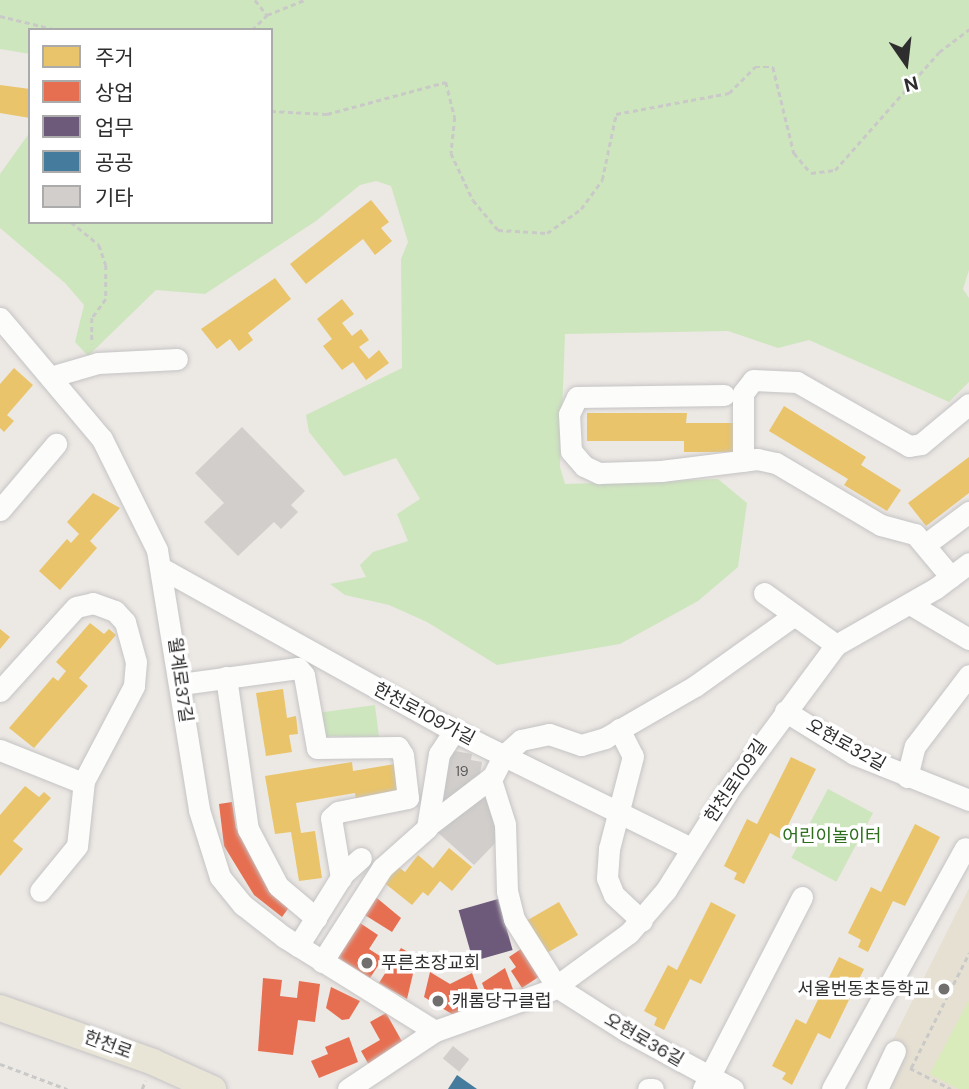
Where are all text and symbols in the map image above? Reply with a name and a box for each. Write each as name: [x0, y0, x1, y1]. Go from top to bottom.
legend: [28, 28, 273, 224]
north arrow: [871, 28, 941, 98]
text: 주거: [95, 44, 134, 72]
text: N: [901, 70, 921, 98]
text: 상업: [95, 79, 134, 107]
text: 업무: [95, 114, 134, 142]
text: 공공: [95, 149, 134, 177]
text: 기타: [95, 184, 134, 212]
street label: 월계로37길: [163, 636, 197, 724]
street label: 한천로109가길: [369, 678, 479, 750]
street label: 오현로32길: [803, 714, 889, 776]
street label: 한천로109길: [700, 735, 772, 827]
house number: 19: [455, 763, 469, 779]
park label: 어린이놀이터: [782, 825, 882, 847]
place label: 푸른초장교회: [381, 952, 480, 974]
marker: 푸른초장교회: [359, 955, 375, 971]
place label: 서울번동초등학교: [798, 978, 930, 1000]
marker: 서울번동초등학교: [936, 981, 952, 997]
place label: 캐롬당구클럽: [452, 990, 551, 1012]
marker: 캐롬당구클럽: [430, 993, 446, 1009]
street label: 오현로36길: [600, 1009, 688, 1071]
street label: 한천로: [81, 1026, 135, 1064]

